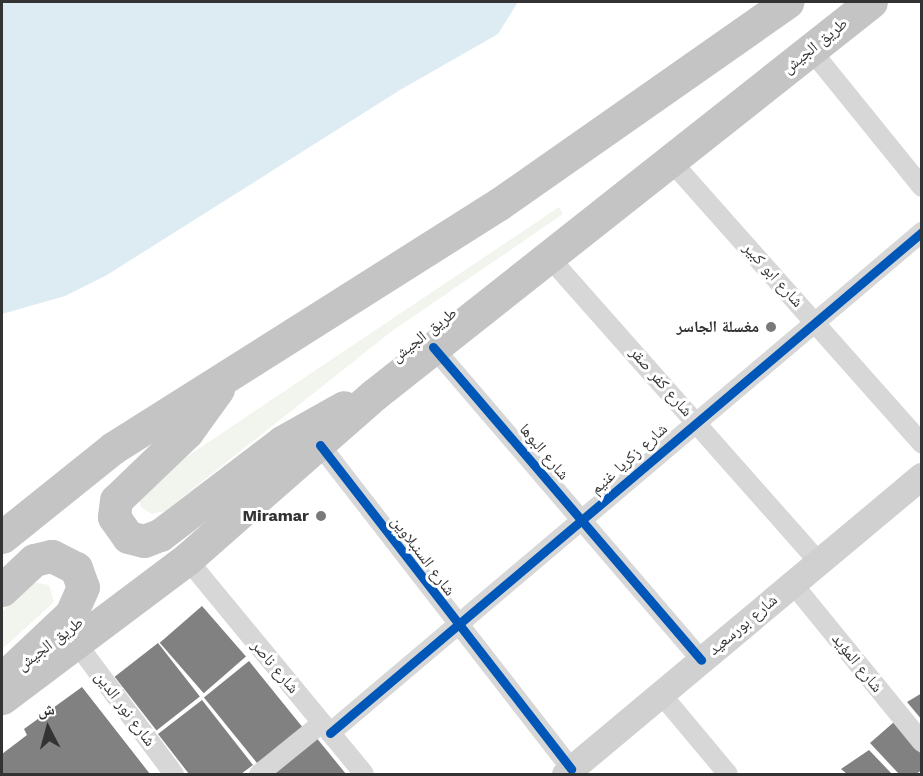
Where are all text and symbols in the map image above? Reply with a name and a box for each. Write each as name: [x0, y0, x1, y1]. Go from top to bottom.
street label: طريق الجيش: [779, 14, 851, 78]
street label: شارع ابو كبير: [739, 239, 807, 311]
street label: طريق الجيش: [387, 303, 461, 367]
place label: مغسلة الجاسر: [677, 317, 759, 337]
marker: مغسلة الجاسر: [764, 320, 778, 334]
street label: شارع كفر صقر: [626, 343, 696, 421]
street label: شارع زكريا غنيم: [586, 419, 672, 499]
street label: شارع البوها: [515, 420, 573, 484]
place label: Miramar: [243, 506, 309, 526]
marker: Miramar: [314, 509, 328, 523]
street label: شارع السنبلاوين: [387, 512, 459, 600]
street label: شارع بورسعيد: [704, 591, 782, 659]
street label: طريق الجيش: [13, 613, 87, 675]
street label: شارع المؤيد: [827, 630, 887, 696]
street label: شارع ناصر: [247, 637, 303, 697]
street label: شارع نور الدين: [91, 668, 159, 750]
north arrow: [18, 698, 78, 758]
text: ش: [37, 699, 55, 720]

